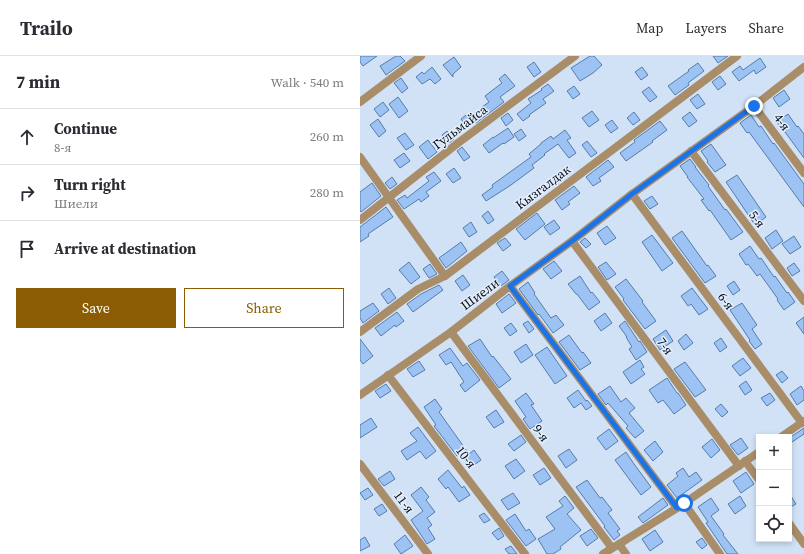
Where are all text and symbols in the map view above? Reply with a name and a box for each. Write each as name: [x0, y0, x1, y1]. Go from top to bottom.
text: Trailo: [20, 15, 73, 41]
text: Map: [636, 18, 663, 38]
text: Layers: [685, 18, 727, 38]
text: Share: [749, 18, 784, 38]
text: 7 min: [16, 70, 60, 94]
text: Walk · 540 m: [271, 74, 344, 91]
route end: [745, 97, 763, 115]
street label: Гульмайса: [429, 101, 491, 153]
street label: 4-я: [770, 110, 794, 134]
text: Continue: [54, 118, 117, 139]
icon: ahead: [16, 126, 38, 148]
text: 260 m: [310, 128, 344, 145]
text: 8-я: [54, 139, 71, 156]
street label: Кызгалдак: [512, 161, 574, 213]
text: Turn right: [54, 174, 126, 195]
icon: right: [16, 182, 38, 204]
text: 280 m: [310, 184, 344, 201]
text: Шиели: [54, 195, 98, 212]
street label: 5-я: [745, 207, 769, 231]
icon: arrive: [16, 238, 38, 260]
text: Arrive at destination: [54, 238, 196, 259]
street label: Шиели: [457, 274, 503, 314]
button: Save: [16, 288, 176, 328]
button: Share: [184, 288, 344, 328]
street label: 6-я: [714, 289, 738, 313]
street label: 7-я: [653, 334, 677, 358]
street label: 9-я: [529, 421, 553, 445]
map controls: [756, 434, 792, 542]
button: +: [756, 434, 792, 470]
street label: 10-я: [452, 442, 480, 472]
button: −: [756, 470, 792, 506]
street label: 11-я: [390, 487, 418, 517]
route start: [675, 494, 693, 512]
button: locate: [756, 506, 792, 542]

